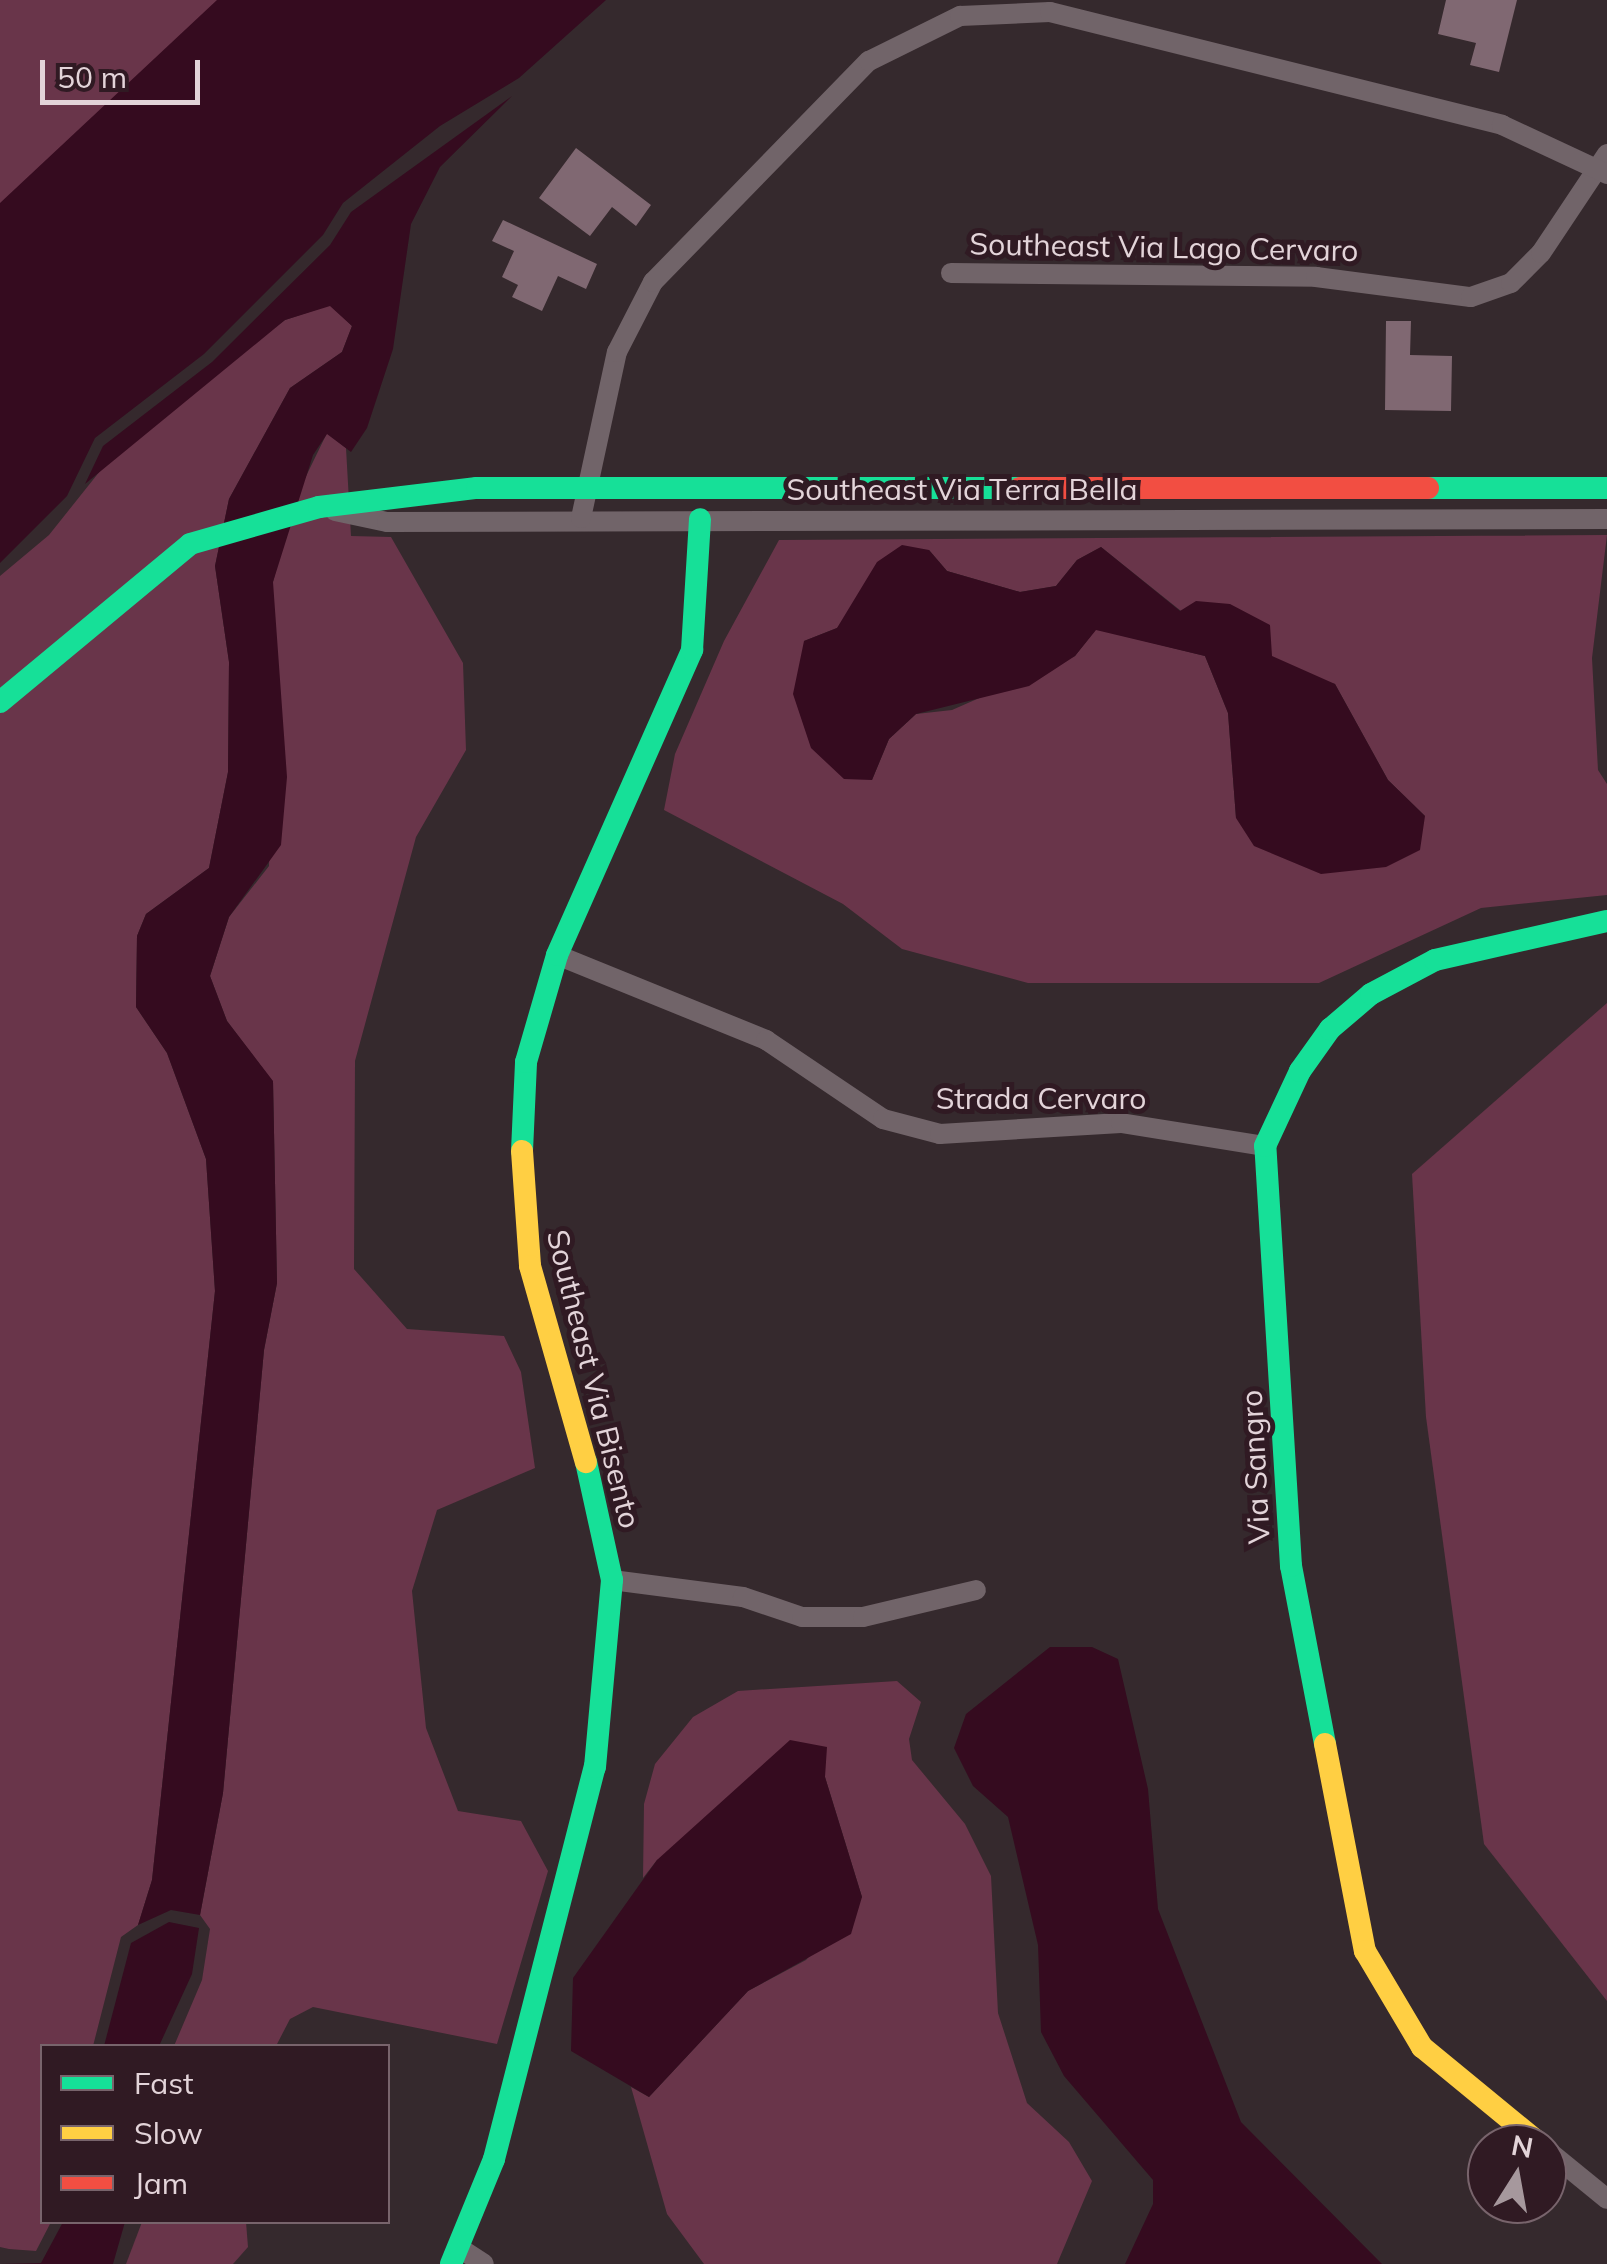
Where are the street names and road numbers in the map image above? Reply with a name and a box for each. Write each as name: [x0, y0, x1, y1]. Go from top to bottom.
street label: Southeast Via Lago Cervaro: [969, 226, 1359, 268]
street label: Southeast Via Terra Bella: [786, 471, 1138, 507]
street label: Strada Cervaro: [936, 1080, 1146, 1116]
street label: Southeast Via Bisento: [539, 1226, 649, 1532]
street label: Via Sangro: [1233, 1389, 1277, 1545]

